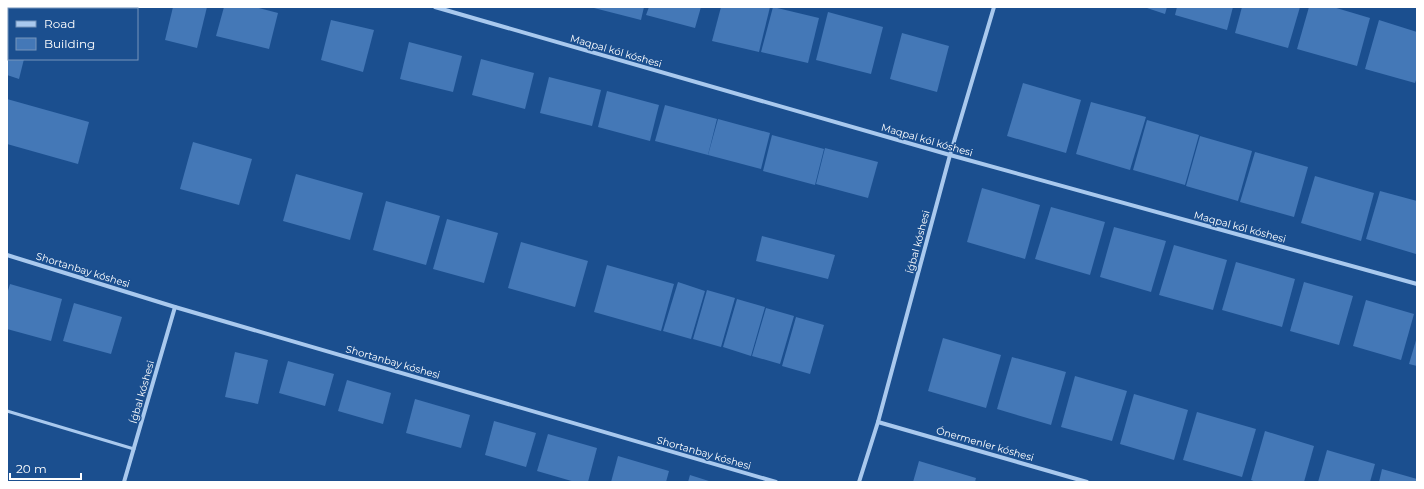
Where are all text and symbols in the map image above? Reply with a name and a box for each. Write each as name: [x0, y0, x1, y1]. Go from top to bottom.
legend: [8, 8, 138, 60]
text: Road: [44, 16, 75, 31]
street label: Maqpal kól kóshesi: [569, 32, 663, 70]
text: Building: [44, 36, 95, 51]
street label: Maqpal kól kóshesi: [880, 121, 974, 159]
street label: Maqpal kól kóshesi: [1193, 208, 1287, 246]
street label: Íǵbal kóshesi: [903, 209, 933, 275]
street label: Shortanbay kóshesi: [34, 250, 132, 290]
street label: Shortanbay kóshesi: [344, 342, 442, 382]
street label: Íǵbal kóshesi: [127, 359, 157, 425]
street label: Ónermenler kóshesi: [935, 424, 1035, 464]
street label: Shortanbay kóshesi: [655, 433, 753, 473]
scale bar: [10, 455, 81, 481]
text: 20 m: [16, 461, 47, 476]

